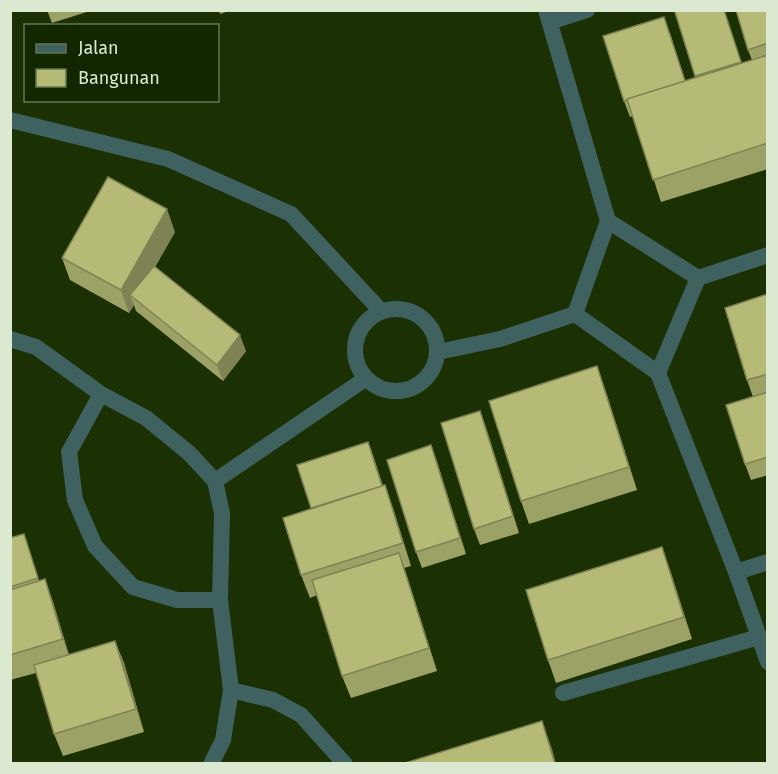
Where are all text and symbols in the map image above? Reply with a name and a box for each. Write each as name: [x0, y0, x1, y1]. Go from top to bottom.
legend: [24, 24, 219, 102]
text: Jalan: [78, 37, 119, 59]
text: Bangunan: [78, 67, 160, 89]

